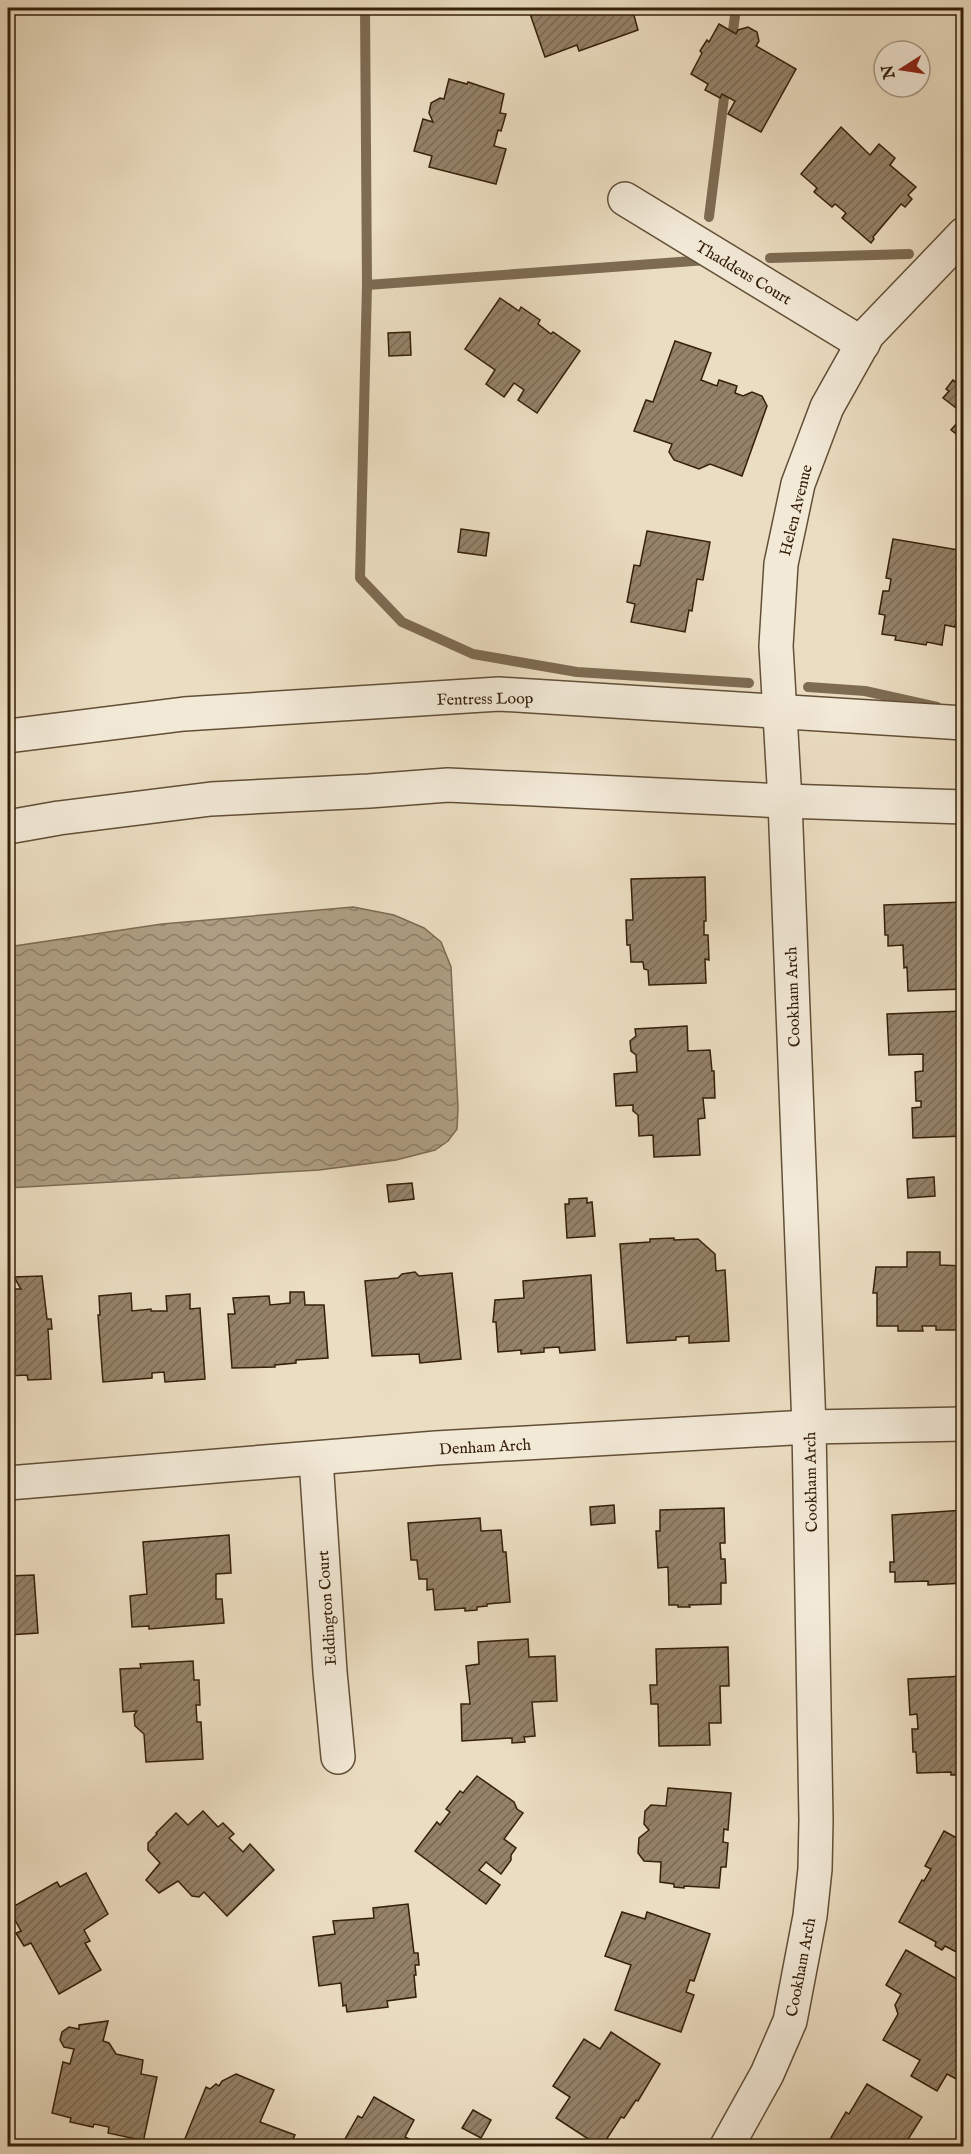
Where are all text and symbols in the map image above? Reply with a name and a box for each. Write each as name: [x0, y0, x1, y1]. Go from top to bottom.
north arrow: [872, 39, 932, 99]
text: N: [878, 63, 901, 82]
street label: Thaddeus Court: [691, 237, 795, 311]
street label: Helen Avenue: [776, 463, 818, 558]
street label: Fentress Loop: [436, 689, 534, 711]
street label: Cookham Arch: [782, 946, 806, 1048]
street label: Cookham Arch: [801, 1431, 823, 1532]
street label: Denham Arch: [439, 1436, 532, 1460]
street label: Eddington Court: [314, 1549, 342, 1666]
street label: Cookham Arch: [783, 1916, 821, 2019]

